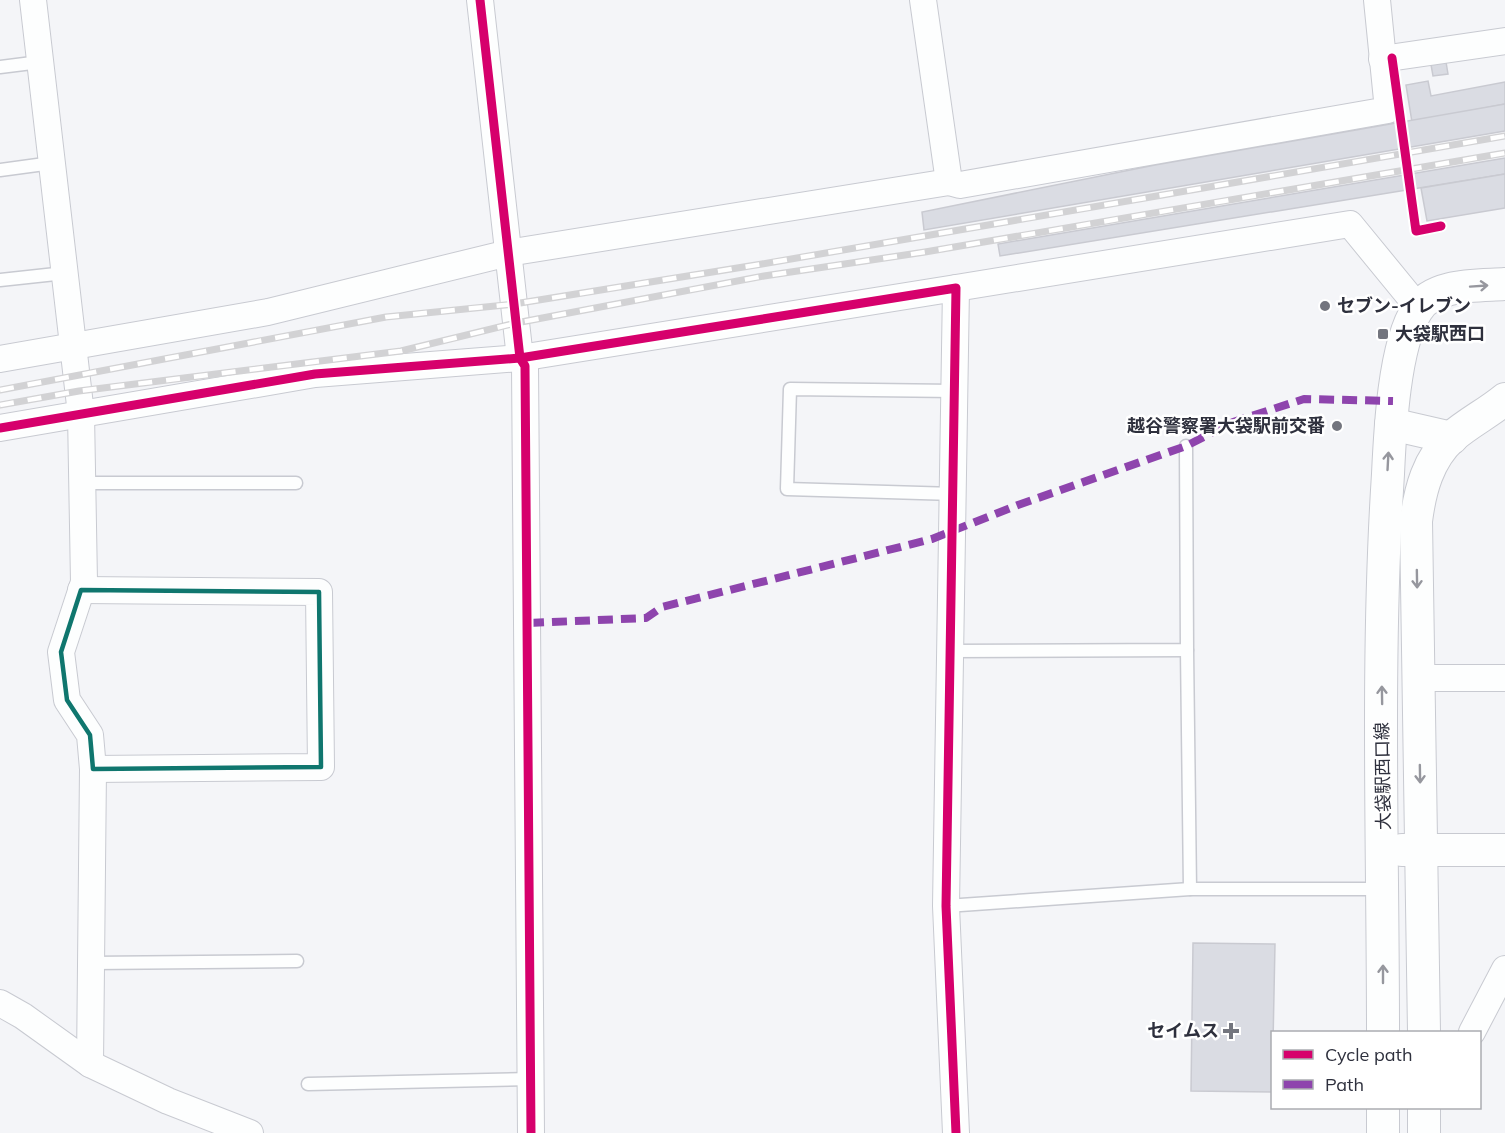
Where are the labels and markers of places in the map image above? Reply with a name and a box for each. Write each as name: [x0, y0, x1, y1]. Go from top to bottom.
place label: セブン-イレブン: [1337, 294, 1471, 317]
marker: セブン-イレブン: [1318, 299, 1332, 313]
place label: 大袋駅西口: [1395, 322, 1485, 345]
marker: 大袋駅西口: [1376, 327, 1390, 341]
place label: 越谷警察署大袋駅前交番: [1127, 414, 1325, 437]
marker: 越谷警察署大袋駅前交番: [1330, 419, 1344, 433]
place label: セイムス: [1147, 1019, 1219, 1042]
marker: セイムス: [1224, 1024, 1238, 1038]

